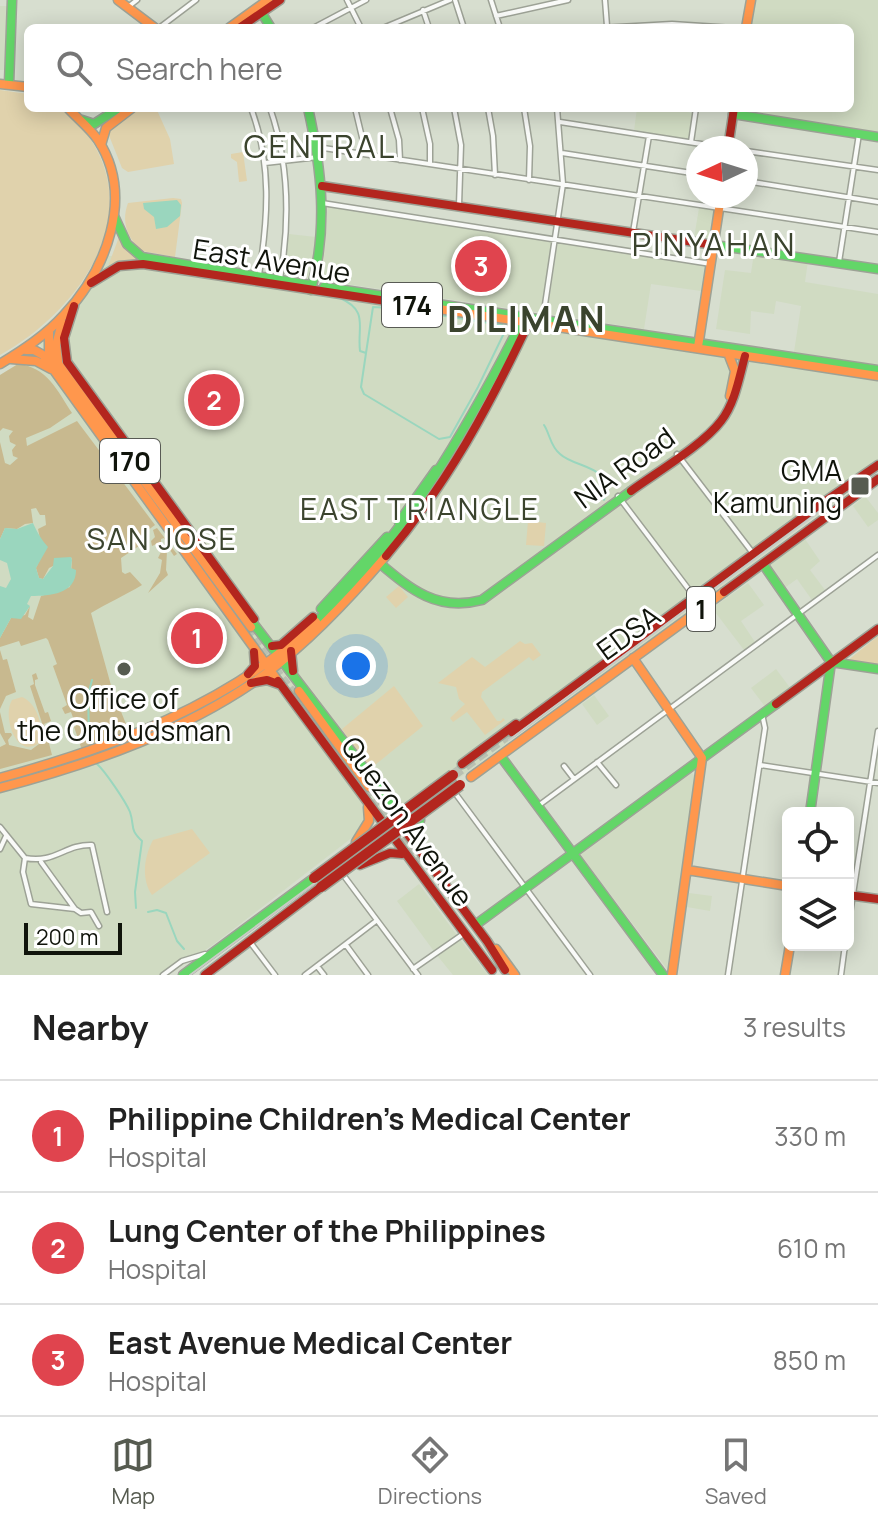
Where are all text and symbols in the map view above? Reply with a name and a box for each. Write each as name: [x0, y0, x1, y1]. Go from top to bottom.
search box: [24, 24, 854, 112]
icon: search: [52, 46, 96, 90]
text: Search here: [116, 48, 283, 89]
district label: CENTRAL: [244, 124, 396, 168]
north arrow: [686, 136, 758, 208]
district label: PINYAHAN: [632, 222, 796, 266]
street label: East Avenue: [191, 229, 353, 291]
pin: 3: [455, 236, 507, 296]
road number: 174: [382, 283, 442, 327]
district label: DILIMAN: [447, 294, 607, 343]
pin: 2: [188, 370, 240, 430]
street label: NIA Road: [566, 418, 682, 516]
road number: 170: [100, 439, 160, 483]
place label: GMA Kamuning: [713, 451, 842, 521]
marker: GMA Kamuning: [849, 475, 871, 497]
district label: EAST TRIANGLE: [300, 488, 540, 529]
district label: SAN JOSE: [86, 518, 238, 559]
road number: 1: [687, 587, 715, 631]
street label: EDSA: [589, 596, 668, 668]
pin: 1: [171, 608, 223, 668]
your location: [336, 646, 376, 686]
marker: Office of the Ombudsman: [115, 660, 133, 678]
place label: Office of the Ombudsman: [17, 679, 231, 749]
street label: Quezon Avenue: [333, 728, 483, 914]
map controls: [782, 807, 854, 951]
button: locate: [782, 807, 854, 879]
button: layers: [782, 879, 854, 951]
scale bar: [24, 919, 122, 955]
text: 200 m: [36, 922, 98, 952]
text: Nearby: [32, 1004, 148, 1050]
text: 3 results: [743, 1009, 846, 1045]
text: Philippine Children's Medical Center: [108, 1098, 631, 1139]
text: 1: [52, 1118, 64, 1154]
text: 330 m: [774, 1118, 846, 1154]
text: Hospital: [108, 1139, 207, 1175]
text: Lung Center of the Philippines: [108, 1210, 546, 1251]
text: 2: [50, 1230, 66, 1266]
text: 610 m: [777, 1230, 846, 1266]
text: Hospital: [108, 1251, 207, 1287]
text: East Avenue Medical Center: [108, 1322, 512, 1363]
text: 3: [50, 1342, 66, 1378]
text: 850 m: [773, 1342, 846, 1378]
text: Hospital: [108, 1363, 207, 1399]
tab: Map: [111, 1433, 155, 1511]
tab: Directions: [378, 1433, 482, 1511]
tab: Saved: [705, 1433, 767, 1511]

